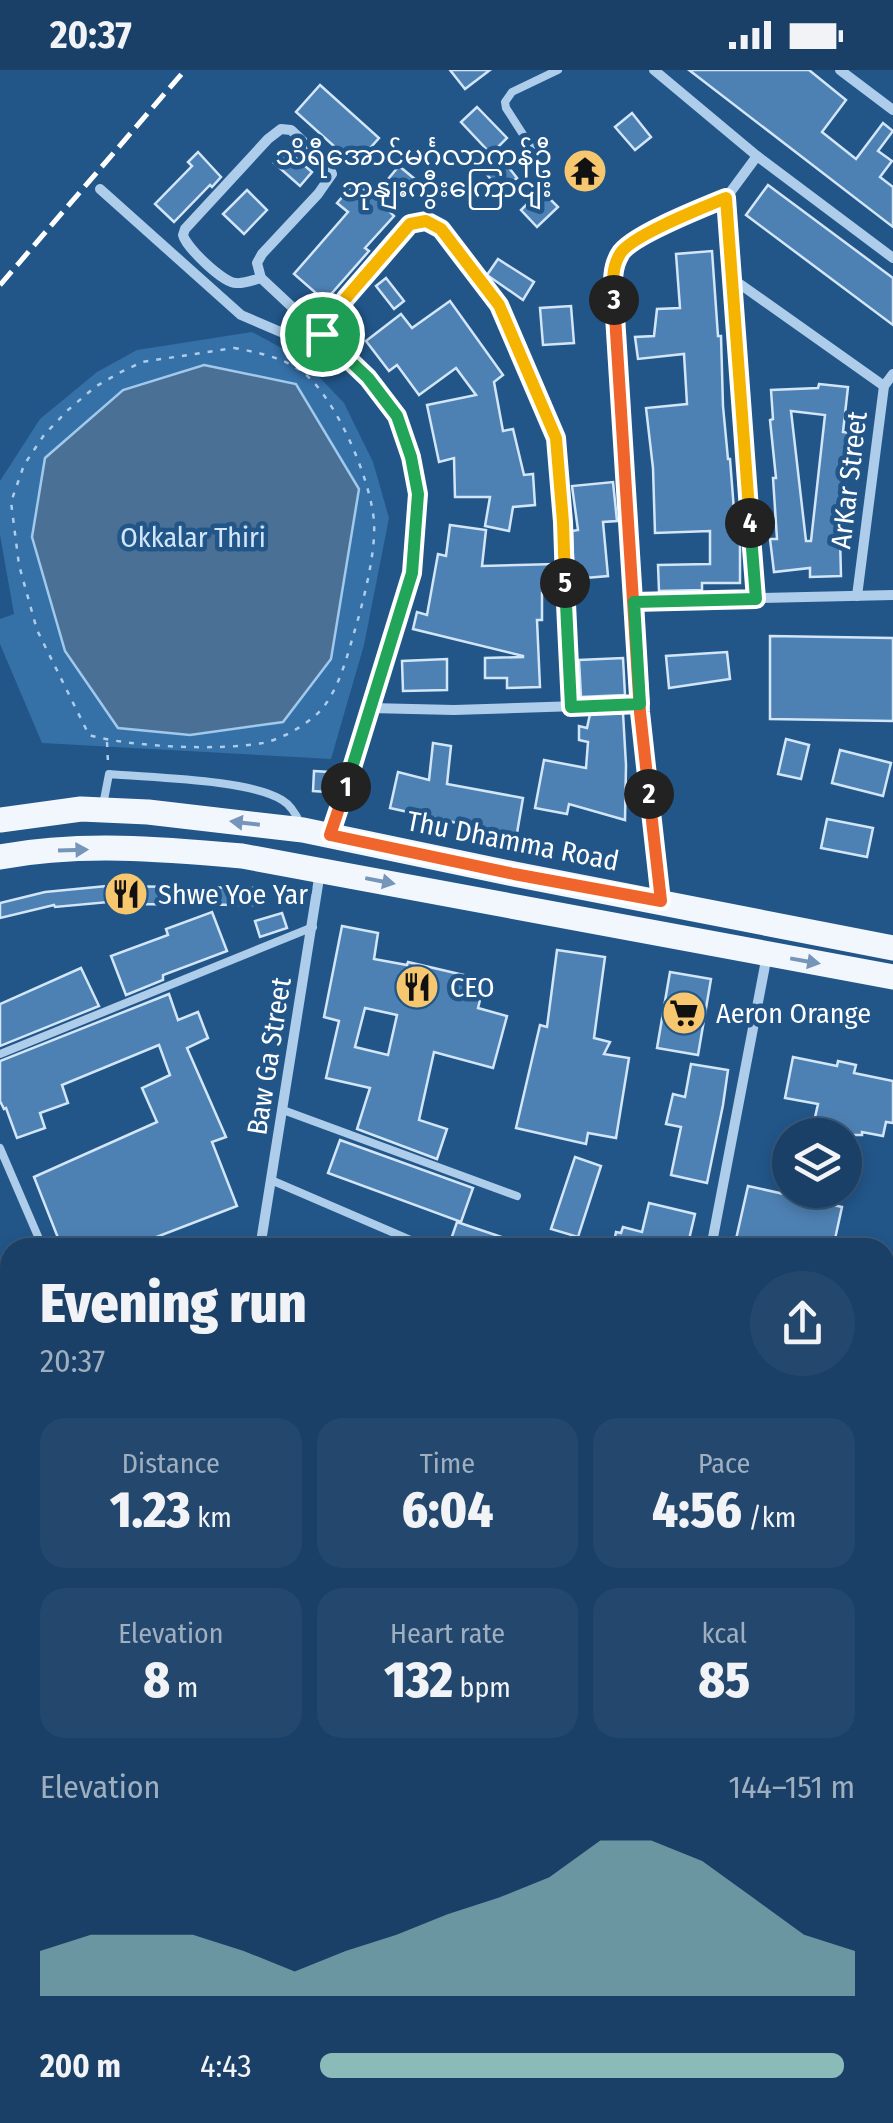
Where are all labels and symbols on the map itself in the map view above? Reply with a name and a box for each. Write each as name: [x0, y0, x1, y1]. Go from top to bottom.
place label: သိရီအောင်မင်္ဂလာကန်ဦ ဘုနျးကွီးကြောငျး: [275, 137, 552, 210]
temple icon: သိရီအောင်မင်္ဂလာကန်ဦ ဘုနျးကွီးကြောငျး: [562, 148, 608, 194]
pin: 3: [589, 275, 639, 325]
pin: [280, 292, 365, 377]
street label: ArKar Street: [824, 409, 874, 551]
pin: 4: [725, 498, 775, 548]
park label: Okkalar Thiri: [120, 521, 266, 554]
pin: 5: [540, 558, 590, 608]
pin: 1: [321, 762, 371, 812]
pin: 2: [624, 769, 674, 819]
street label: Thu Dhamma Road: [404, 804, 622, 878]
one-way arrow: [229, 815, 261, 831]
one-way arrow: [57, 841, 89, 857]
restaurant icon: Shwe Yoe Yar: [103, 871, 149, 917]
one-way arrow: [365, 874, 397, 889]
place label: Shwe Yoe Yar: [158, 878, 308, 911]
one-way arrow: [790, 953, 821, 969]
restaurant icon: CEO: [394, 964, 440, 1010]
place label: CEO: [450, 971, 495, 1004]
street label: Baw Ga Street: [240, 974, 298, 1137]
supermarket icon: Aeron Orange: [661, 990, 707, 1036]
place label: Aeron Orange: [716, 997, 871, 1030]

